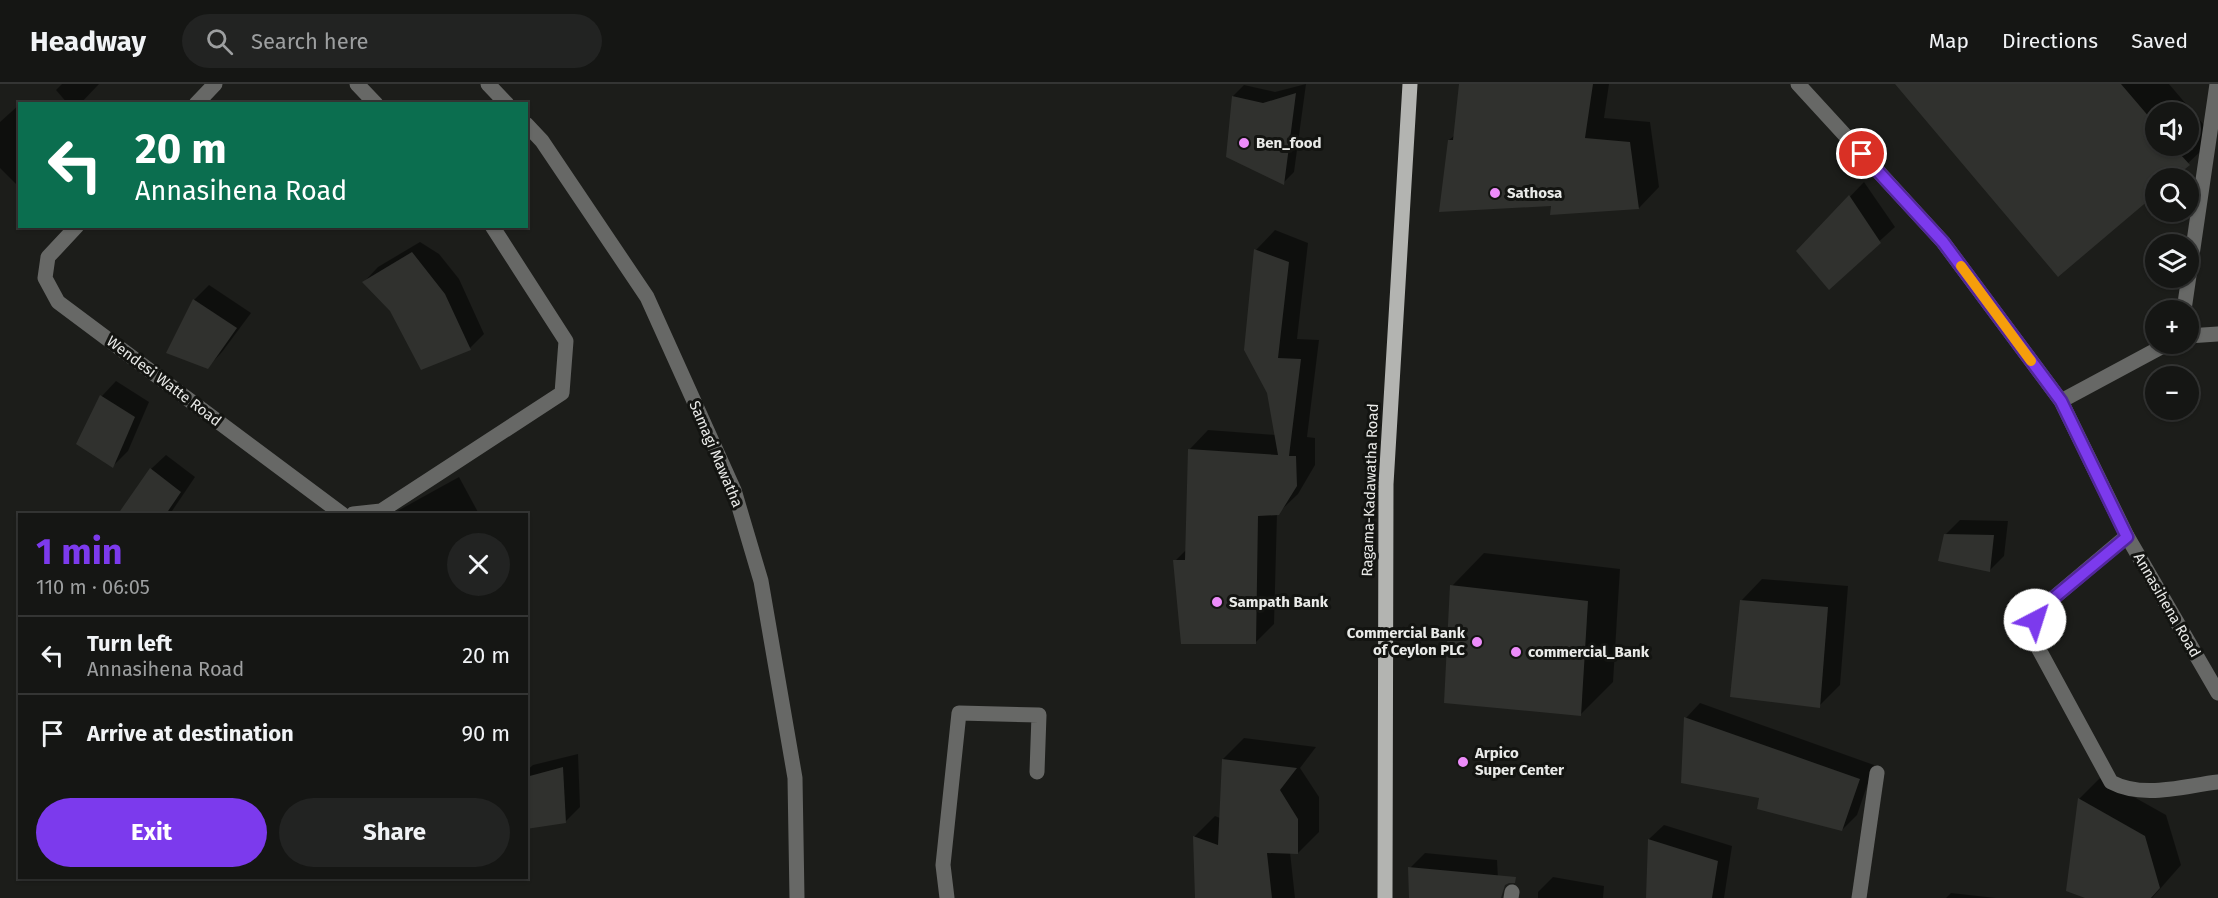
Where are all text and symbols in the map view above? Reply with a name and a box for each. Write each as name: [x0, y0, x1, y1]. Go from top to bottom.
search box: [182, 14, 602, 68]
text: Headway: [30, 25, 146, 58]
icon: search: [203, 25, 236, 58]
text: Search here: [251, 28, 369, 55]
text: Map: [1929, 28, 1969, 54]
text: Directions: [2002, 28, 2098, 54]
text: Saved: [2131, 28, 2188, 54]
map controls: [2145, 102, 2199, 420]
button: sound: [2145, 102, 2199, 156]
text: 20 m: [135, 124, 227, 174]
icon: left: [36, 126, 114, 204]
pin: [1836, 128, 1887, 179]
place label: Ben_food: [1256, 134, 1321, 152]
marker: Ben_food: [1237, 136, 1251, 150]
icon: arrive: [1845, 137, 1878, 170]
button: search: [2145, 168, 2199, 222]
text: Annasihena Road: [135, 175, 347, 207]
place label: Sathosa: [1507, 184, 1562, 202]
marker: Sathosa: [1488, 186, 1502, 200]
button: layers: [2145, 234, 2199, 288]
button: +: [2145, 300, 2199, 354]
street label: Wendesi Watte Road: [103, 332, 225, 430]
button: −: [2145, 366, 2199, 420]
street label: Samagi Mawatha: [685, 398, 747, 510]
street label: Ragama-Kadawatha Road: [1358, 403, 1382, 577]
text: 1 min: [36, 530, 123, 574]
button: close: [447, 533, 510, 596]
street label: Annasihena Road: [2130, 549, 2204, 661]
text: 110 m · 06:05: [36, 575, 150, 599]
position arrow: [2003, 588, 2067, 652]
place label: Sampath Bank: [1229, 593, 1329, 611]
marker: Sampath Bank: [1210, 595, 1224, 609]
place label: Commercial Bank of Ceylon PLC: [1347, 624, 1466, 659]
text: Turn left: [87, 630, 172, 657]
marker: Commercial Bank of Ceylon PLC: [1470, 635, 1484, 649]
icon: left: [36, 639, 69, 672]
text: 20 m: [462, 642, 510, 669]
place label: commercial_Bank: [1528, 643, 1650, 661]
marker: commercial_Bank: [1509, 645, 1523, 659]
text: Annasihena Road: [87, 657, 244, 681]
icon: arrive: [36, 717, 69, 750]
text: Arrive at destination: [87, 720, 294, 747]
text: 90 m: [461, 720, 510, 747]
place label: Arpico Super Center: [1474, 744, 1565, 779]
marker: Arpico Super Center: [1456, 755, 1470, 769]
button: Exit: [36, 798, 267, 867]
button: Share: [279, 798, 510, 867]

